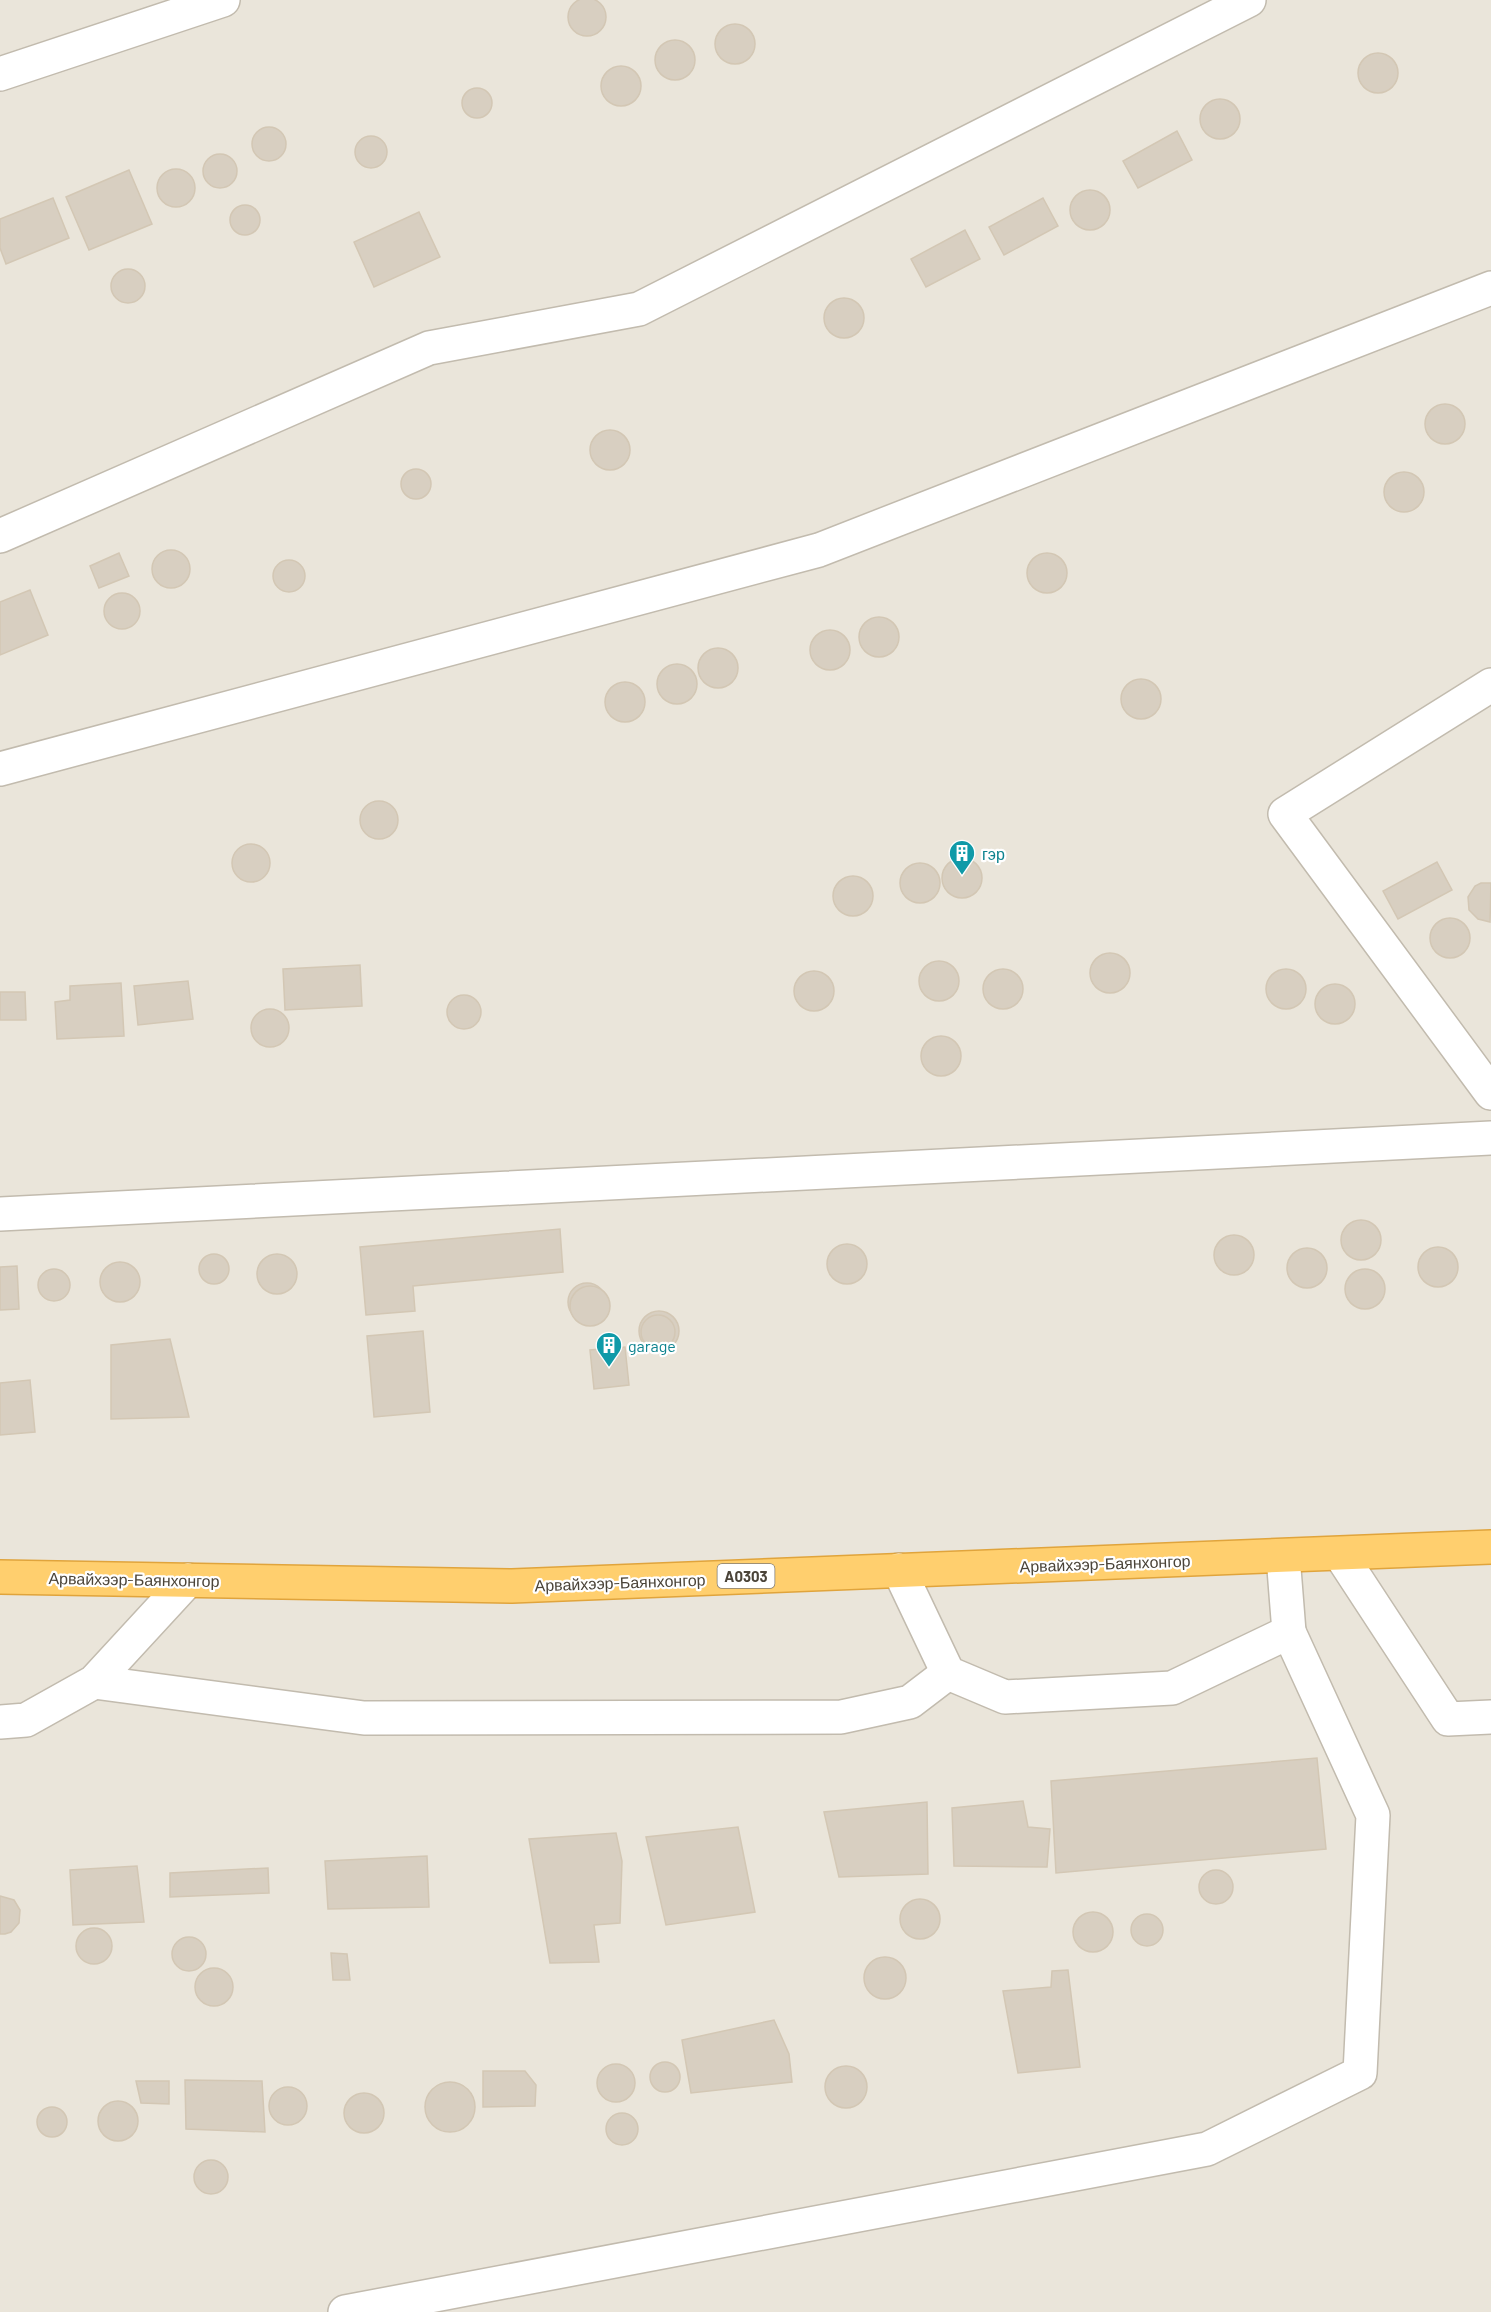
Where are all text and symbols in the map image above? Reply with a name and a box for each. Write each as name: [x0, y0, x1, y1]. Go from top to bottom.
building icon: гэр: [947, 838, 977, 876]
place label: гэр: [982, 844, 1005, 863]
building icon: garage: [594, 1330, 624, 1368]
place label: garage: [628, 1336, 676, 1355]
street label: Арвайхээр-Баянхонгор: [1019, 1551, 1191, 1575]
road number: A0303: [718, 1564, 774, 1588]
street label: Арвайхээр-Баянхонгор: [48, 1568, 220, 1590]
street label: Арвайхээр-Баянхонгор: [534, 1570, 706, 1594]

